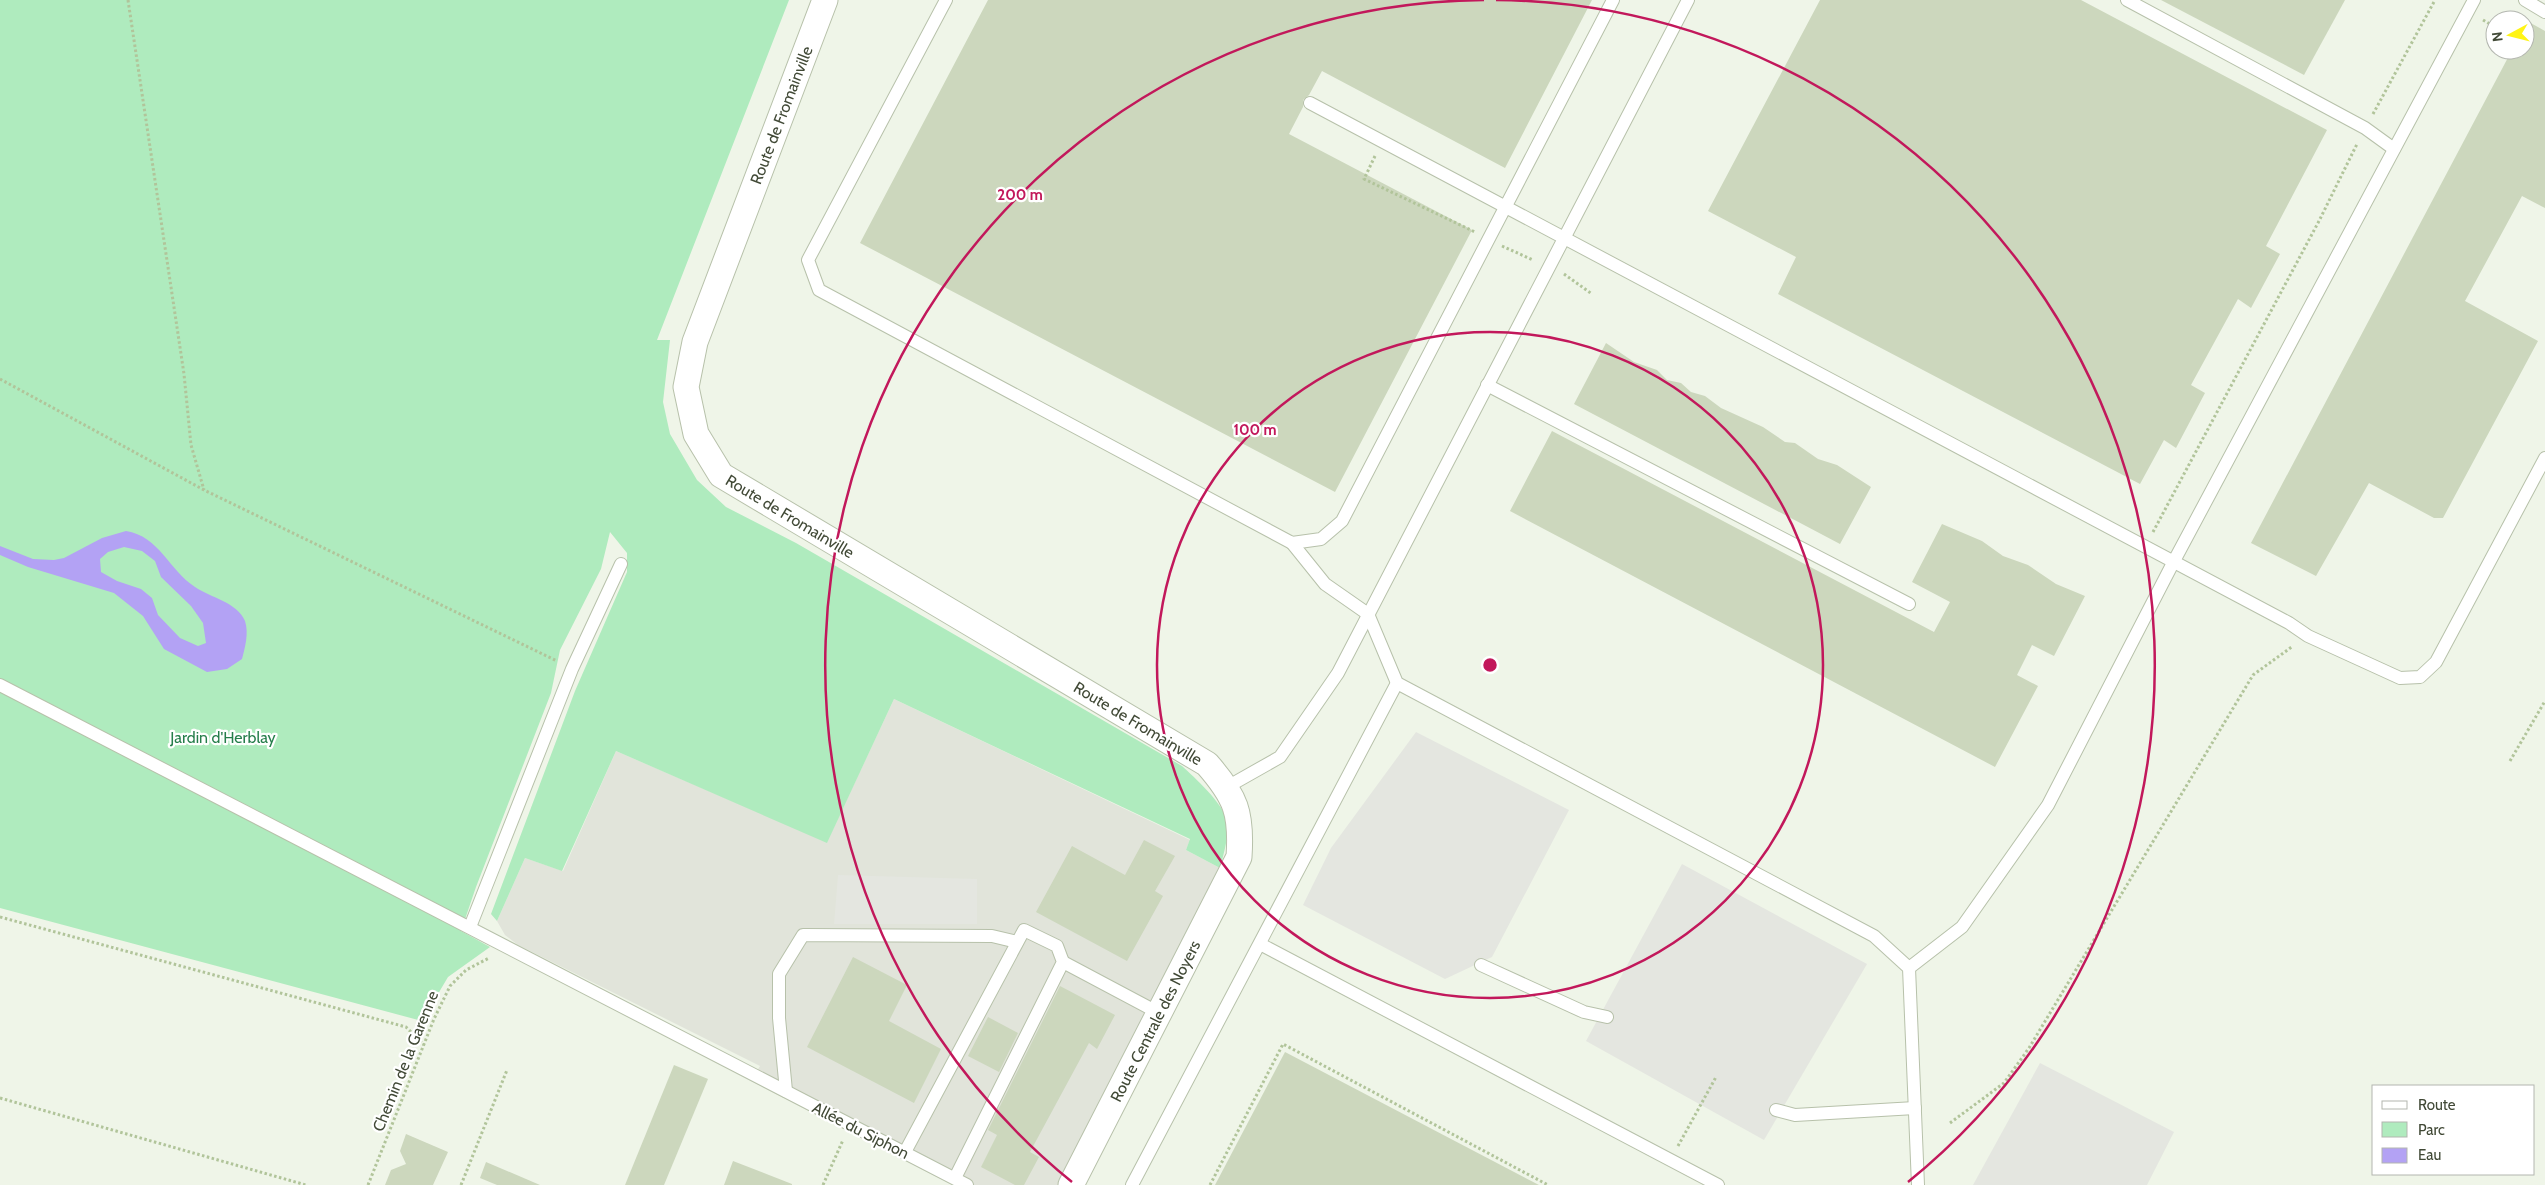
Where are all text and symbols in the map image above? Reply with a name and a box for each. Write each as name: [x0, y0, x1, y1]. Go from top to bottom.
north arrow: [2485, 10, 2535, 60]
text: N: [2488, 31, 2507, 43]
street label: Route de Fromainville: [746, 43, 817, 187]
text: 200 m: [997, 186, 1043, 204]
text: 100 m: [1233, 421, 1277, 439]
street label: Route de Fromainville: [722, 471, 857, 562]
centre of rings: [1481, 656, 1499, 674]
street label: Route de Fromainville: [1070, 678, 1205, 769]
park label: Jardin d'Herblay: [169, 728, 276, 747]
street label: Route Centrale des Noyers: [1106, 937, 1205, 1105]
street label: Chemin de la Garenne: [369, 988, 442, 1134]
legend: [2372, 1085, 2535, 1175]
text: Route: [2418, 1096, 2456, 1114]
street label: Allée du Siphon: [809, 1098, 912, 1163]
text: Parc: [2418, 1121, 2445, 1139]
text: Eau: [2418, 1146, 2441, 1164]

